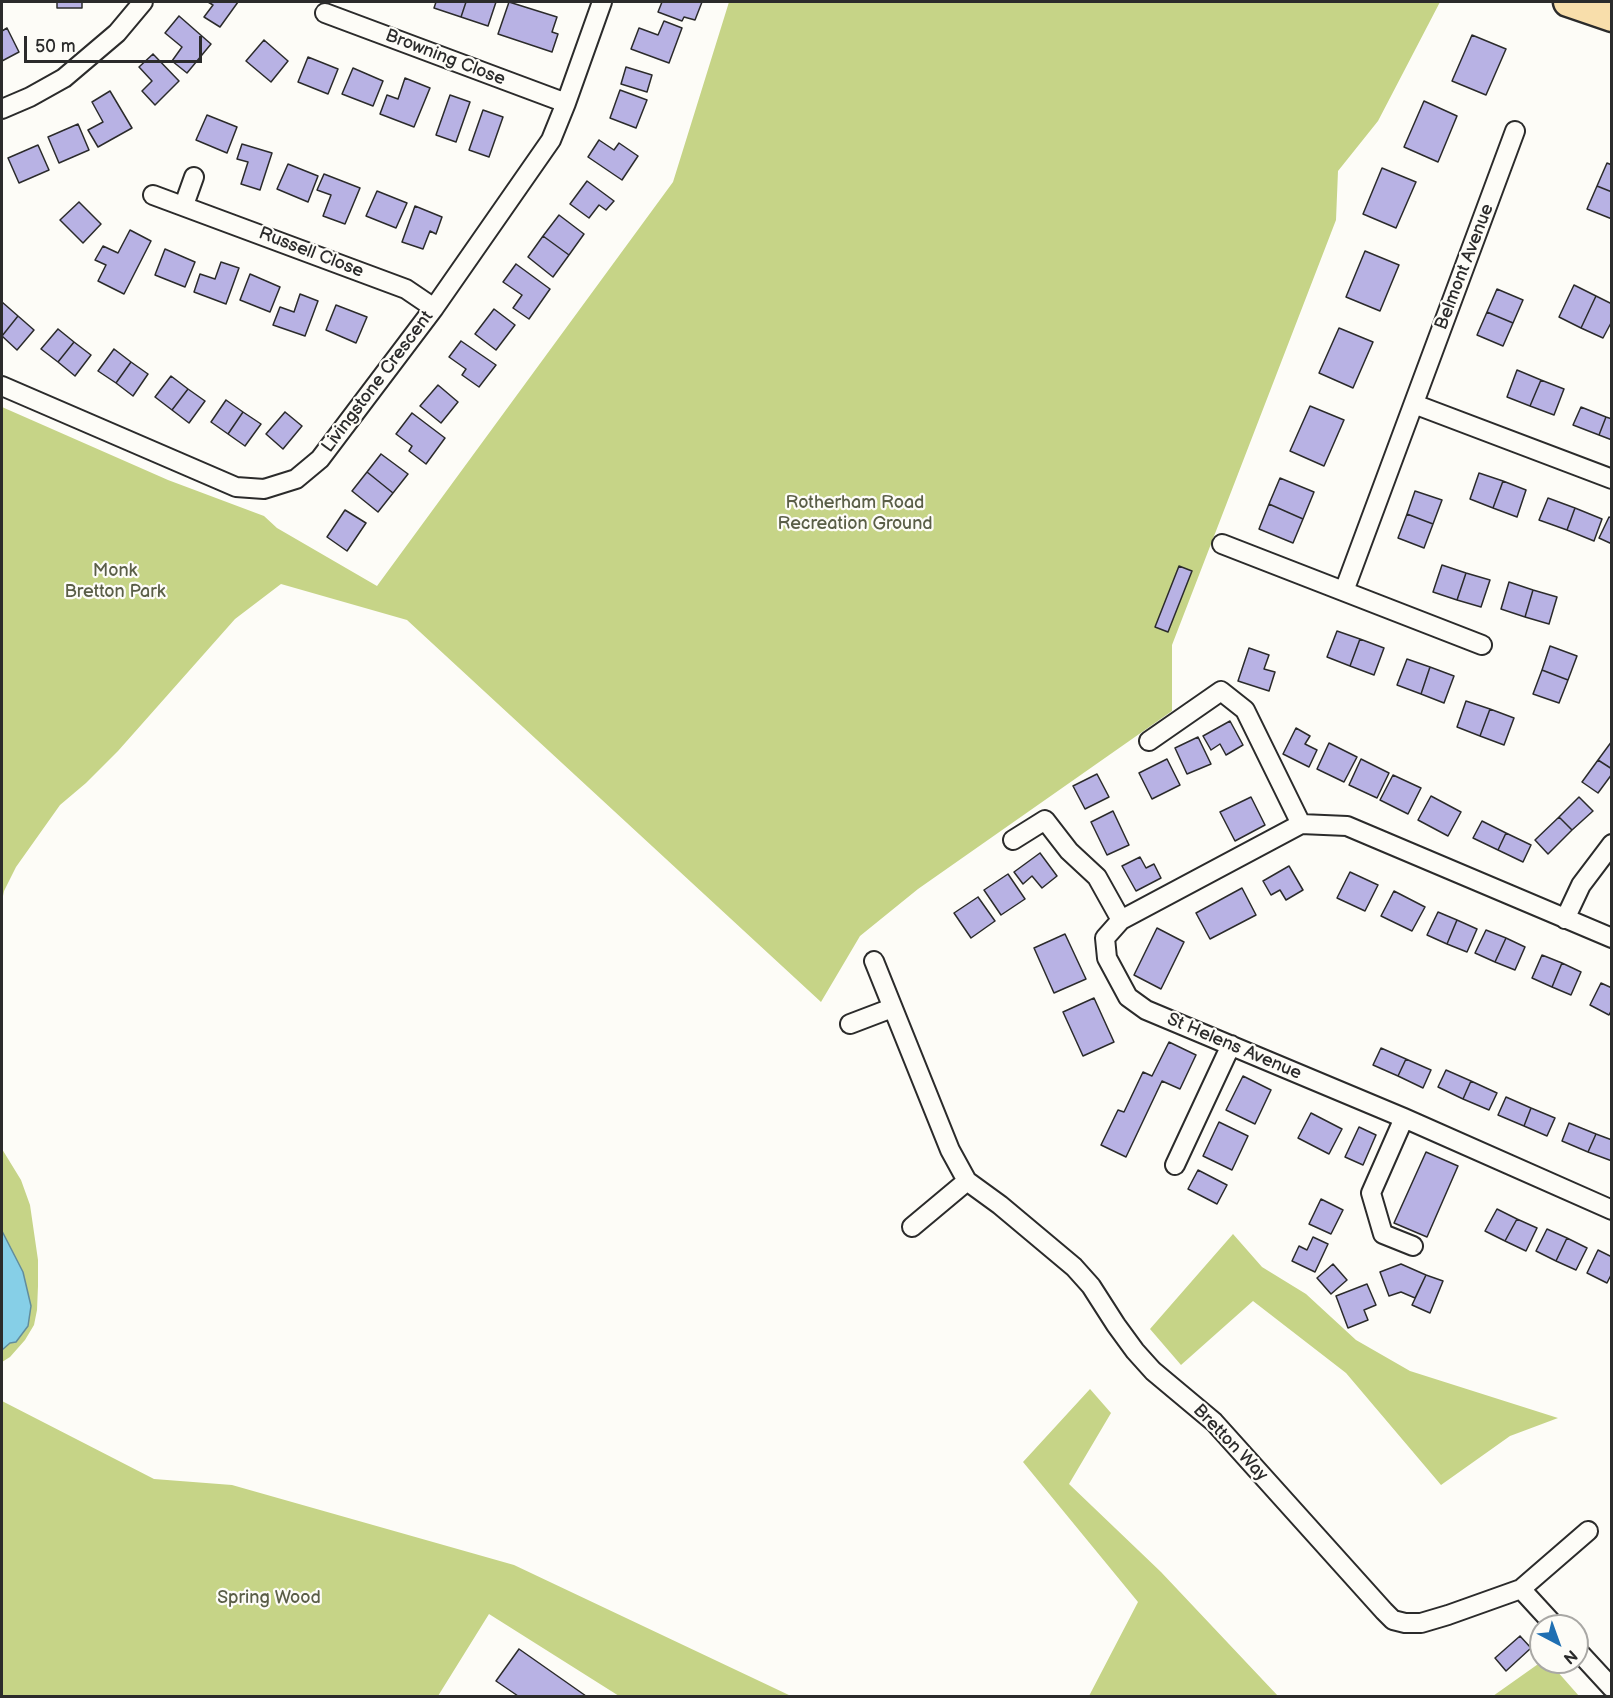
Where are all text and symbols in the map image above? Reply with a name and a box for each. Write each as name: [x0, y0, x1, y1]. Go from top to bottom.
scale bar: [27, 24, 206, 62]
street label: Browning Close: [382, 25, 508, 91]
text: 50 m: [35, 36, 76, 57]
street label: Belmont Avenue: [1431, 201, 1499, 333]
street label: Russell Close: [255, 223, 367, 283]
street label: Livingstone Crescent: [318, 307, 438, 457]
park label: Rotherham Road Recreation Ground: [777, 492, 933, 534]
park label: Monk Bretton Park: [65, 560, 165, 602]
street label: St Helens Avenue: [1164, 1009, 1304, 1085]
street label: Bretton Way: [1188, 1400, 1272, 1486]
park label: Spring Wood: [217, 1587, 321, 1609]
north arrow: [1529, 1614, 1589, 1674]
text: N: [1559, 1645, 1581, 1668]

